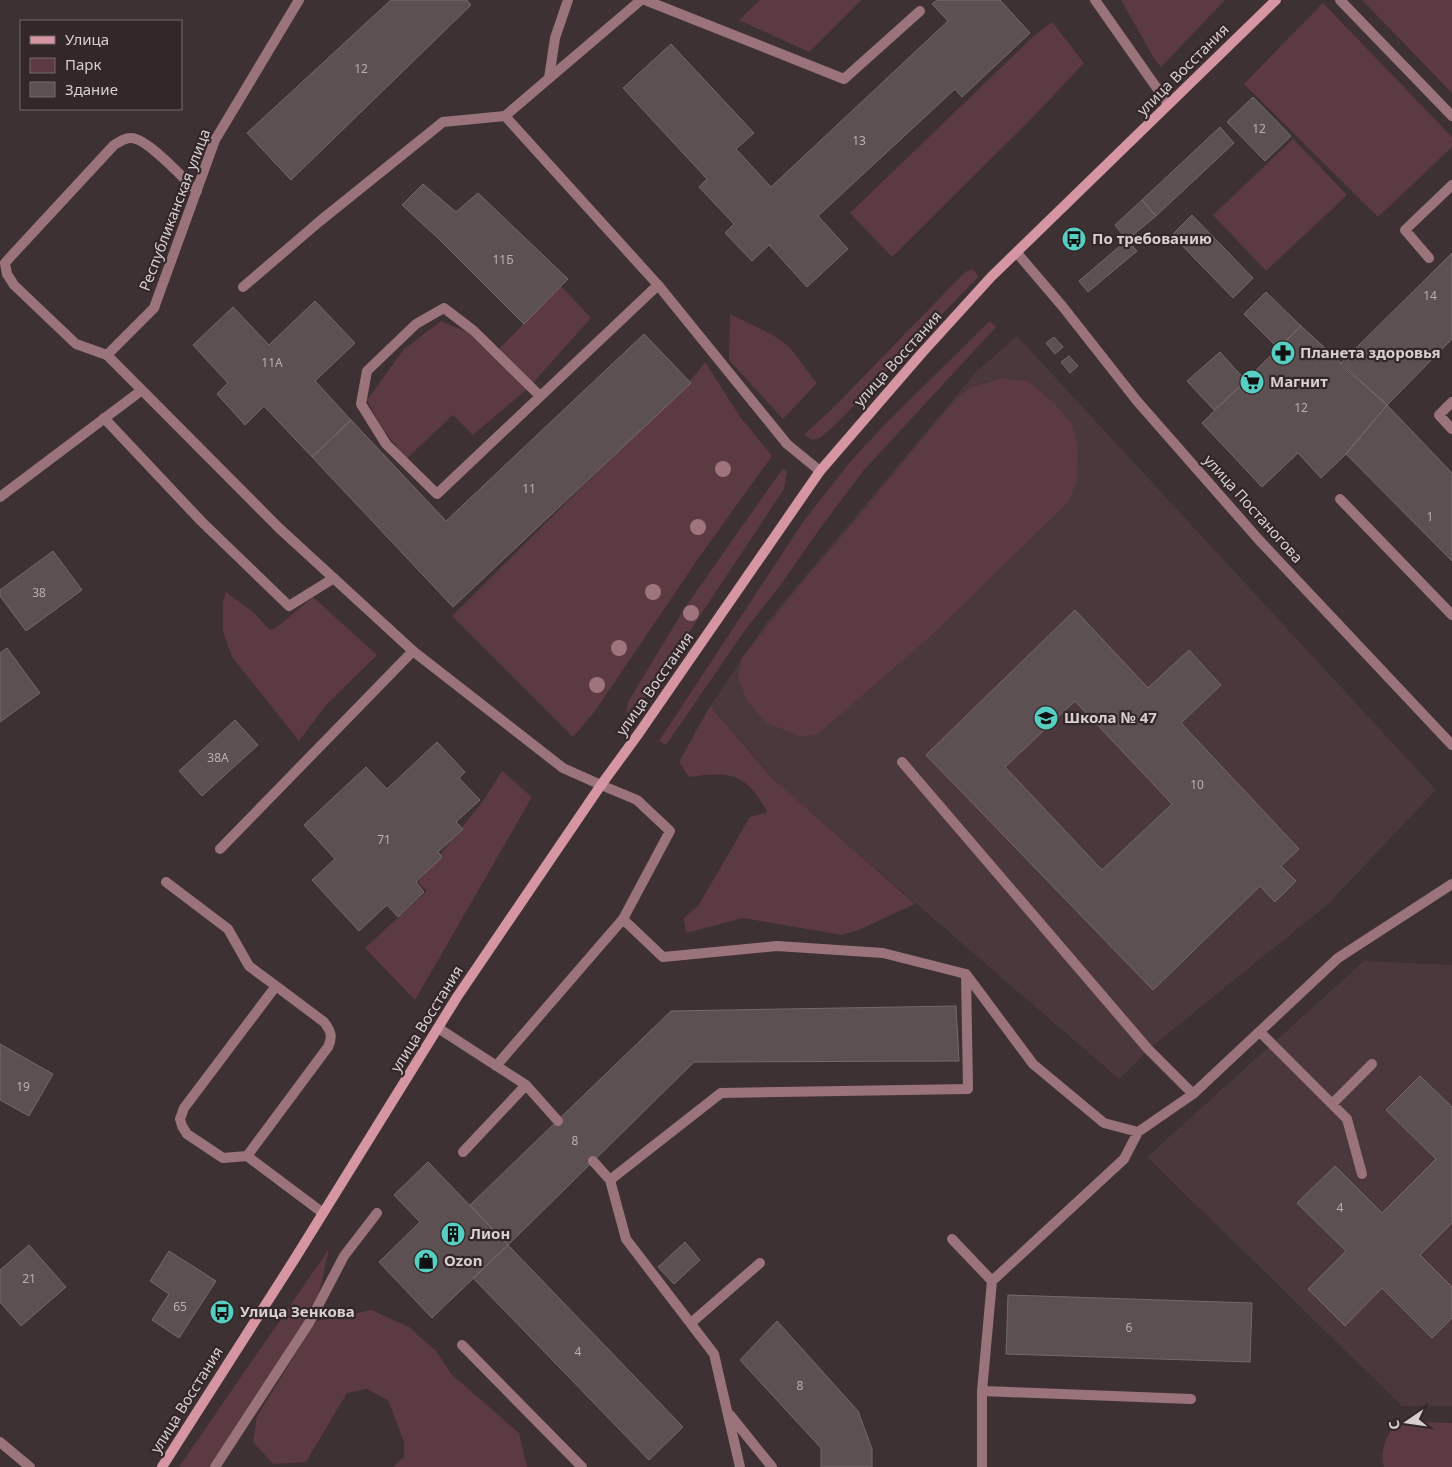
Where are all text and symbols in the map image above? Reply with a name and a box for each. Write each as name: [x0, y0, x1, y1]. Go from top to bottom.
street label: улица Восстания: [1132, 19, 1233, 120]
legend: [20, 20, 182, 110]
text: Улица: [65, 29, 109, 49]
text: Парк: [65, 54, 101, 74]
house number: 12: [354, 60, 368, 77]
text: Здание: [65, 79, 118, 99]
house number: 12: [1252, 120, 1266, 137]
street label: Республиканская улица: [134, 126, 214, 294]
house number: 13: [852, 132, 866, 149]
bus stop icon: По требованию: [1061, 226, 1087, 252]
place label: По требованию: [1092, 228, 1212, 248]
house number: 11Б: [492, 251, 514, 268]
house number: 14: [1423, 287, 1437, 304]
street label: улица Восстания: [849, 306, 946, 410]
pharmacy icon: Планета здоровья: [1270, 340, 1296, 366]
place label: Планета здоровья: [1300, 342, 1441, 362]
house number: 11А: [261, 354, 283, 371]
supermarket icon: Магнит: [1239, 369, 1265, 395]
place label: Магнит: [1270, 371, 1328, 391]
house number: 12: [1294, 399, 1308, 416]
street label: улица Постаногова: [1200, 450, 1308, 567]
house number: 11: [522, 480, 536, 497]
house number: 1: [1427, 508, 1433, 525]
house number: 38: [32, 584, 46, 601]
street label: улица Восстания: [611, 628, 697, 739]
school or university icon: Школа № 47: [1033, 705, 1059, 731]
place label: Школа № 47: [1064, 707, 1157, 727]
house number: 38А: [207, 749, 229, 766]
house number: 10: [1190, 776, 1204, 793]
house number: 71: [377, 831, 391, 848]
street label: улица Восстания: [385, 961, 467, 1076]
house number: 19: [16, 1078, 30, 1095]
house number: 8: [572, 1132, 579, 1149]
house number: 4: [1337, 1199, 1344, 1216]
building icon: Лион: [440, 1221, 466, 1247]
place label: Лион: [470, 1223, 510, 1243]
shop icon: Ozon: [413, 1248, 439, 1274]
place label: Ozon: [444, 1250, 482, 1270]
house number: 21: [22, 1270, 36, 1287]
house number: 65: [173, 1298, 187, 1315]
bus stop icon: Улица Зенкова: [209, 1299, 235, 1325]
place label: Улица Зенкова: [240, 1301, 355, 1321]
house number: 6: [1126, 1319, 1133, 1336]
street label: улица Восстания: [145, 1342, 227, 1457]
house number: 4: [575, 1343, 582, 1360]
house number: 8: [797, 1377, 804, 1394]
north arrow: [1382, 1397, 1432, 1447]
text: С: [1384, 1418, 1404, 1432]

